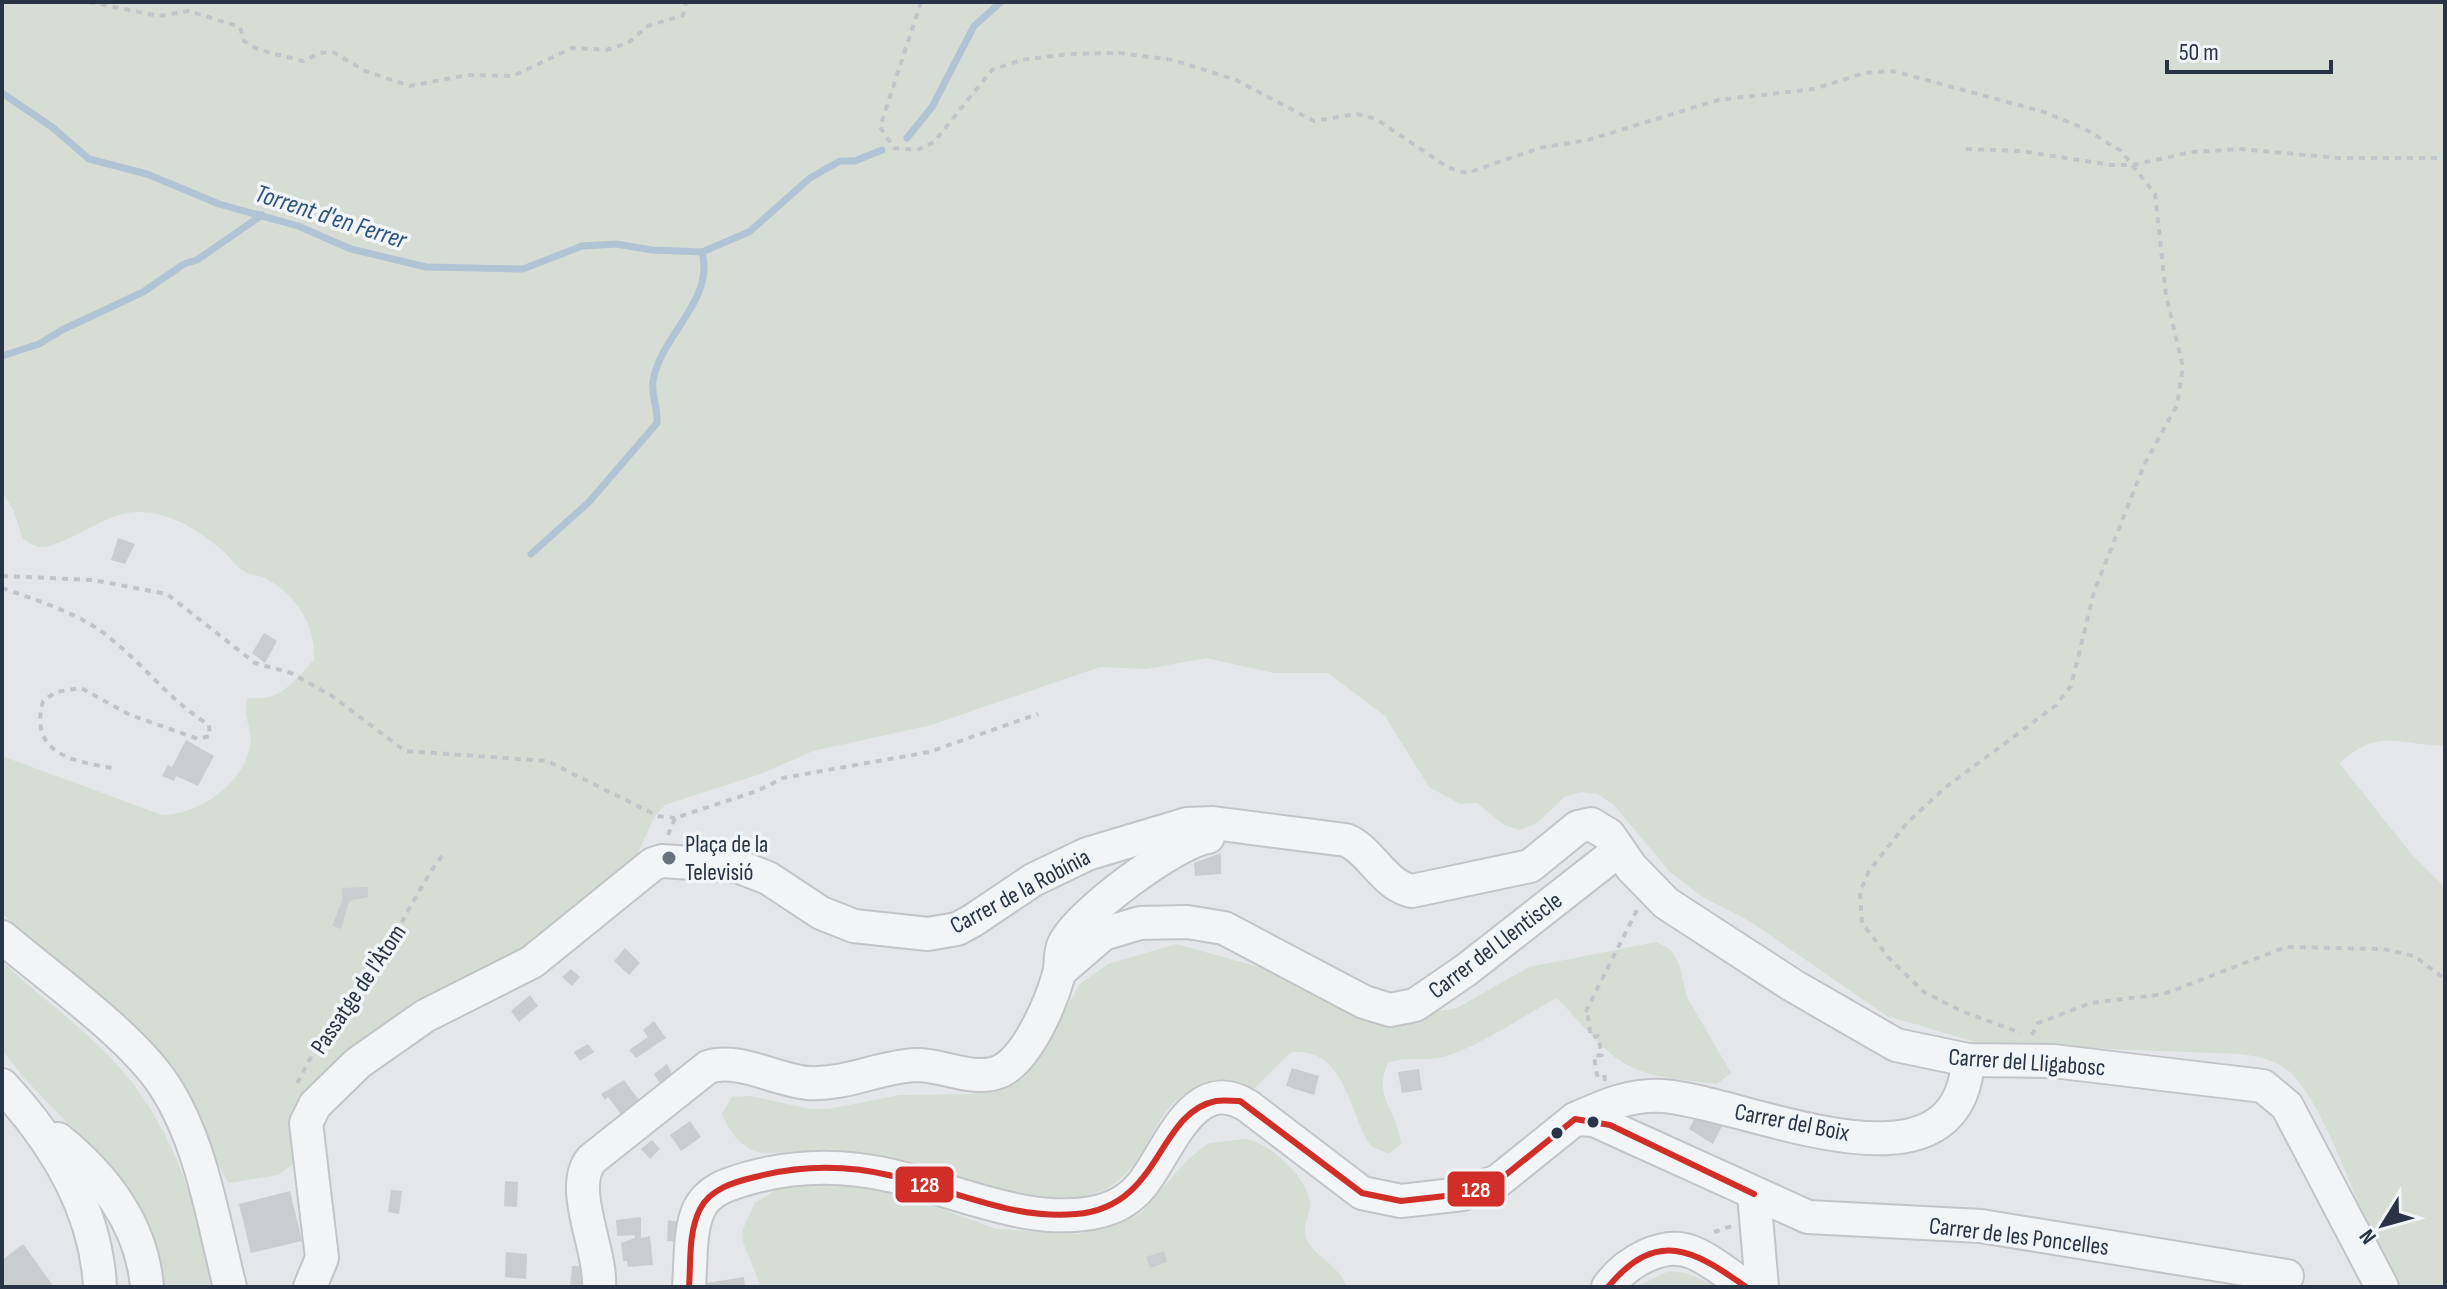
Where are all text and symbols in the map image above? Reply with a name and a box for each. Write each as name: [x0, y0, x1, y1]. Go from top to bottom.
scale bar: [2167, 24, 2331, 74]
text: 50 m: [2179, 38, 2219, 67]
water label: Torrent d'en Ferrer: [251, 178, 412, 257]
place label: Plaça de la Televisió: [685, 830, 768, 887]
street label: Carrer de la Robínia: [945, 842, 1095, 940]
marker: Plaça de la Televisió: [660, 849, 678, 867]
street label: Carrer del Llentiscle: [1423, 886, 1568, 1005]
street label: Passatge de l'Àtom: [304, 919, 412, 1060]
street label: Carrer del Lligabosc: [1948, 1043, 2106, 1082]
street label: Carrer del Boix: [1732, 1097, 1852, 1148]
unlabelled marker: [1585, 1114, 1601, 1130]
unlabelled marker: [1549, 1125, 1565, 1141]
line badge: 128: [894, 1165, 955, 1204]
line badge: 128: [1446, 1170, 1506, 1208]
text: 128: [911, 1172, 939, 1199]
text: 128: [1462, 1177, 1490, 1204]
north arrow: [2343, 1185, 2423, 1265]
street label: Carrer de les Poncelles: [1927, 1211, 2111, 1262]
text: N: [2354, 1223, 2383, 1249]

